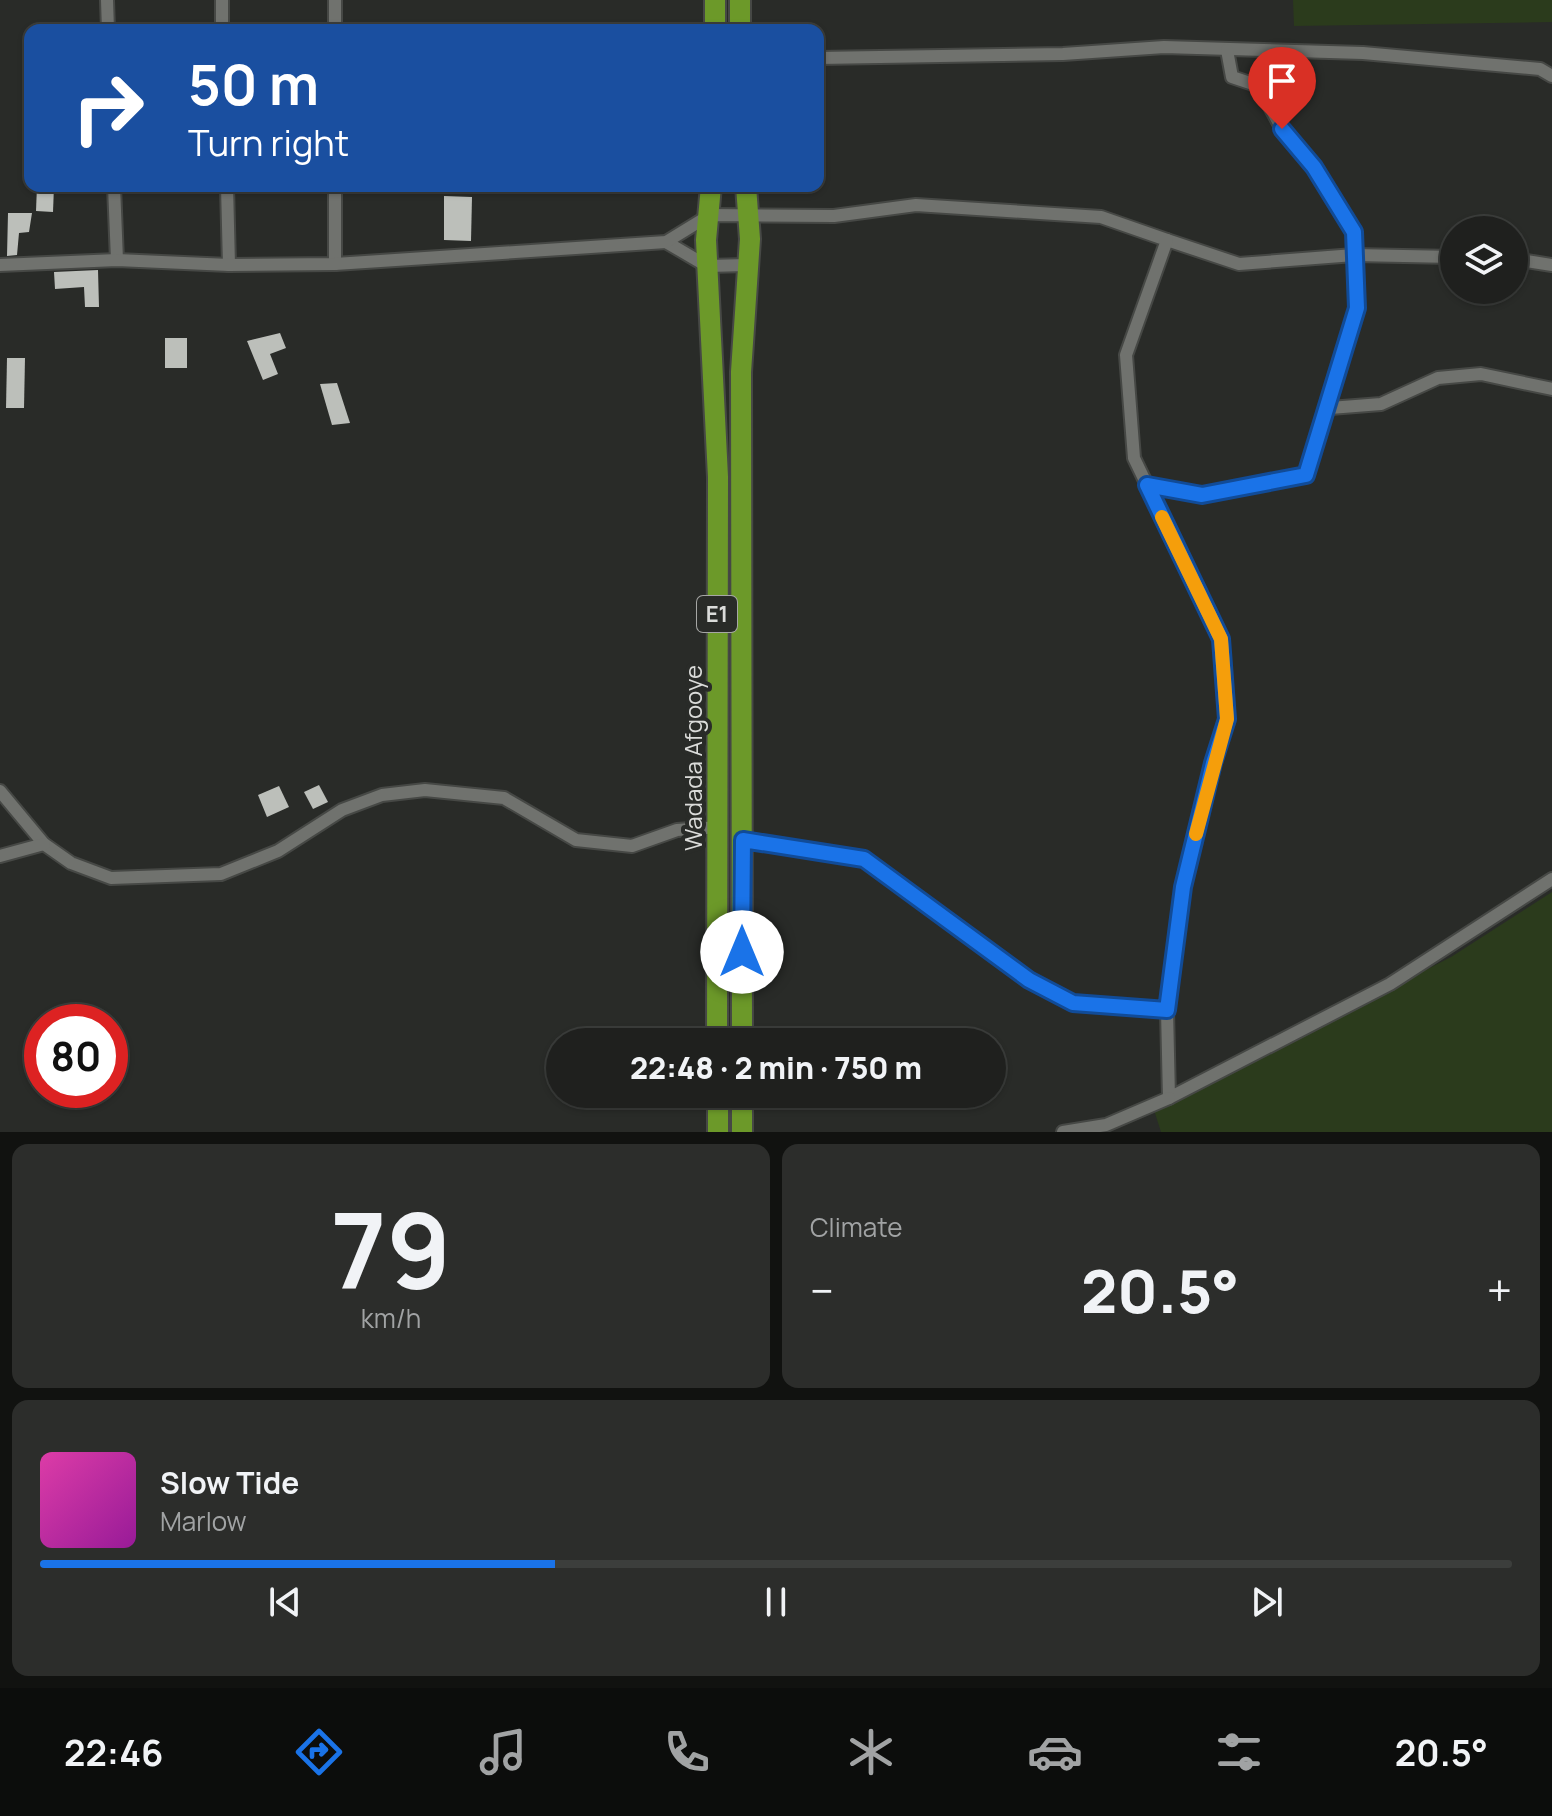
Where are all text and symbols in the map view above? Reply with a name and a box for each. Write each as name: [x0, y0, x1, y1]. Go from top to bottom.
text: 50 m: [188, 45, 319, 122]
pin: [1248, 47, 1316, 129]
icon: right: [56, 56, 160, 160]
icon: arrive: [1260, 59, 1304, 103]
text: Turn right: [188, 118, 349, 167]
map controls: [1440, 216, 1528, 304]
button: layers: [1440, 216, 1528, 304]
road number: E1: [697, 596, 737, 632]
street label: Wadada Afgooye: [676, 665, 709, 851]
position arrow: [700, 910, 784, 994]
speed limit sign: 80: [24, 1004, 128, 1108]
text: 22:48 · 2 min · 750 m: [630, 1047, 922, 1088]
text: 79: [331, 1177, 451, 1319]
text: Climate: [810, 1209, 902, 1245]
text: 20.5°: [1081, 1249, 1239, 1331]
text: −: [810, 1260, 834, 1320]
text: +: [1487, 1260, 1512, 1320]
text: km/h: [361, 1300, 421, 1336]
text: Slow Tide: [160, 1462, 299, 1503]
text: Marlow: [160, 1503, 247, 1539]
icon: previous: [263, 1580, 307, 1624]
icon: pause: [754, 1580, 798, 1624]
icon: next: [1245, 1580, 1289, 1624]
icon: directions: [291, 1724, 347, 1780]
icon: music: [475, 1724, 531, 1780]
icon: phone: [659, 1724, 715, 1780]
icon: climate: [843, 1724, 899, 1780]
icon: car: [1027, 1724, 1083, 1780]
icon: filters: [1211, 1724, 1267, 1780]
text: 22:46: [64, 1728, 163, 1777]
text: 20.5°: [1395, 1728, 1488, 1777]

